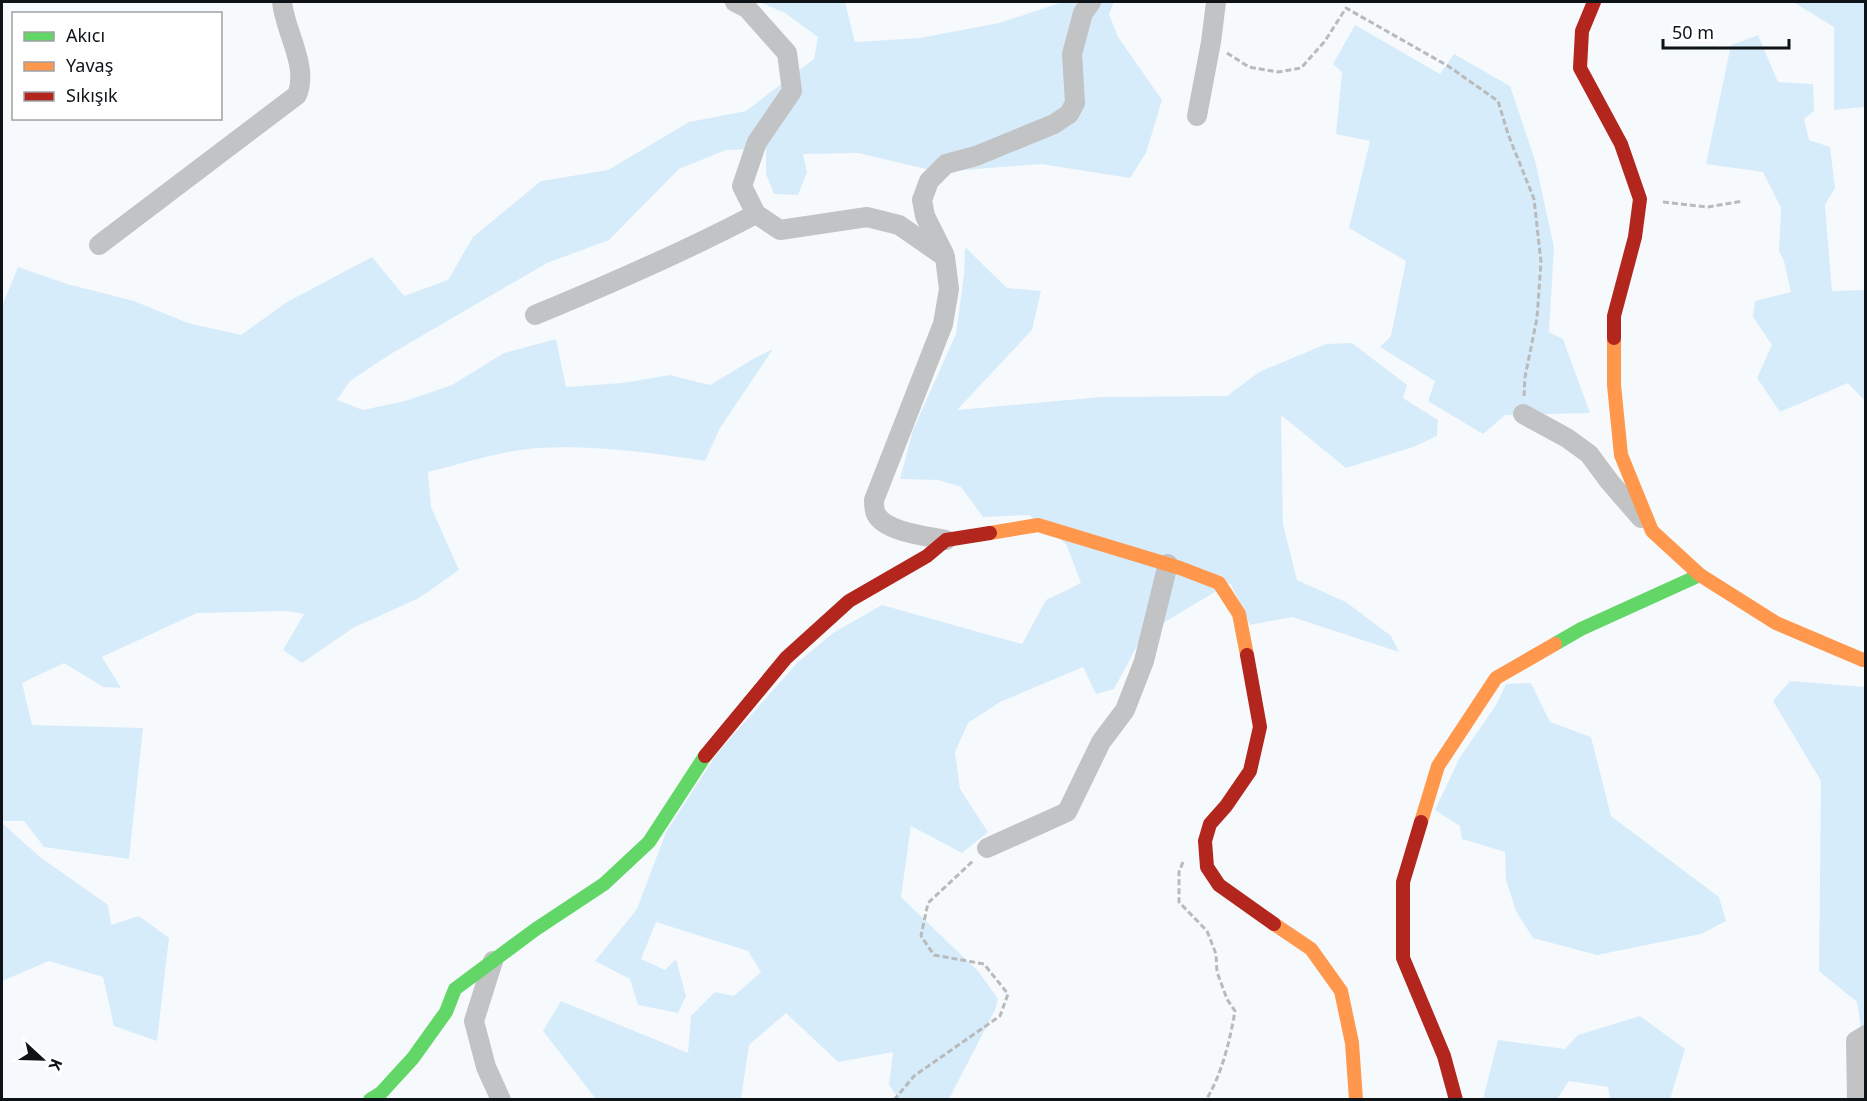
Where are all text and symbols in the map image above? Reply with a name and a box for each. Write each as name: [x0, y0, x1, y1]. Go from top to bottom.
legend: [12, 12, 222, 120]
scale bar: [1663, 12, 1789, 50]
text: 50 m: [1672, 20, 1714, 44]
text: Akıcı: [66, 23, 105, 47]
text: Yavaş: [66, 53, 113, 77]
text: Sıkışık: [66, 83, 118, 107]
north arrow: [12, 1029, 72, 1089]
text: K: [44, 1056, 68, 1074]

